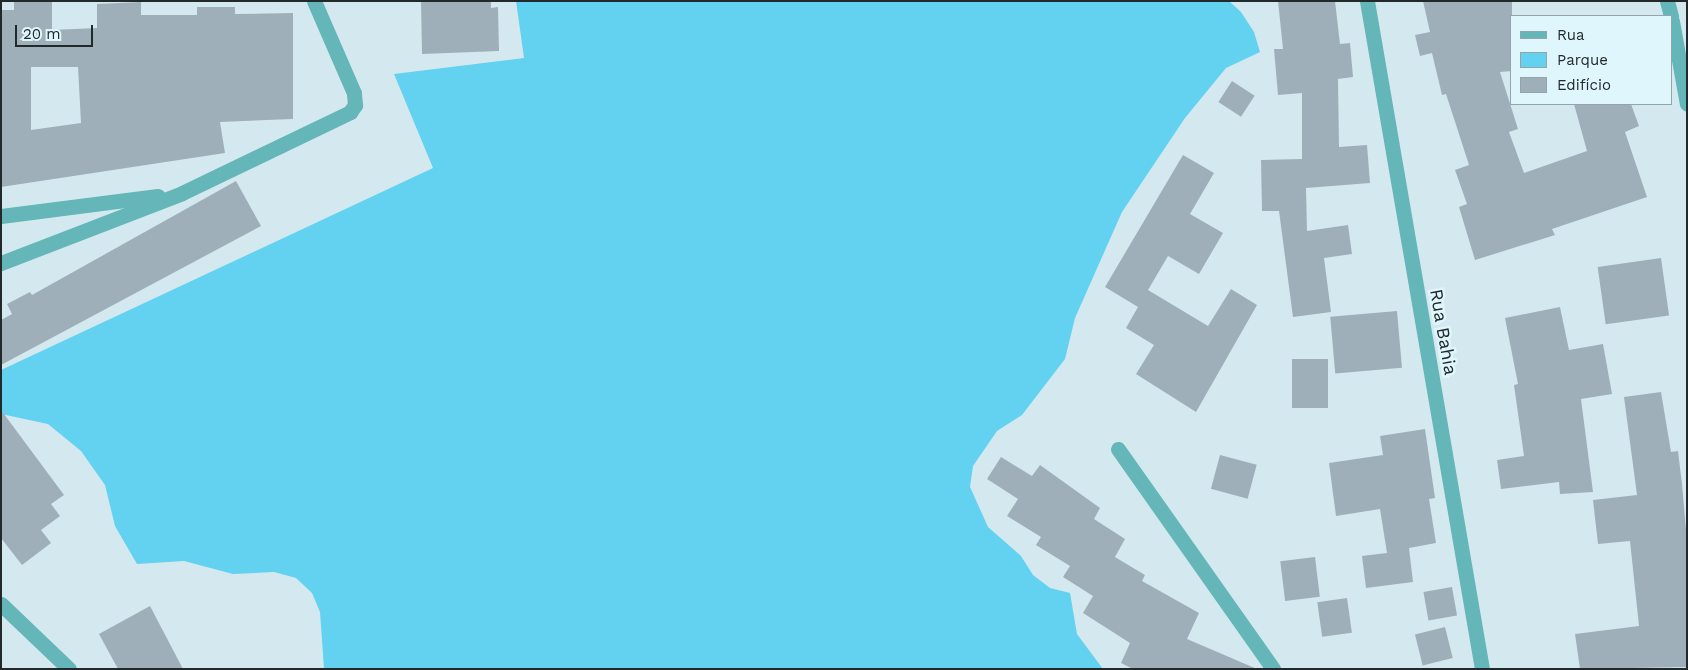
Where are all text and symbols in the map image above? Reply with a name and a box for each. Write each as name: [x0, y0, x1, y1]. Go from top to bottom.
scale bar: [18, 15, 95, 47]
legend: [1510, 15, 1673, 105]
text: 20 m: [23, 25, 61, 43]
text: Rua: [1557, 26, 1585, 44]
text: Parque: [1557, 51, 1608, 69]
text: Edifício: [1557, 76, 1611, 94]
street label: Rua Bahia: [1425, 287, 1461, 377]

